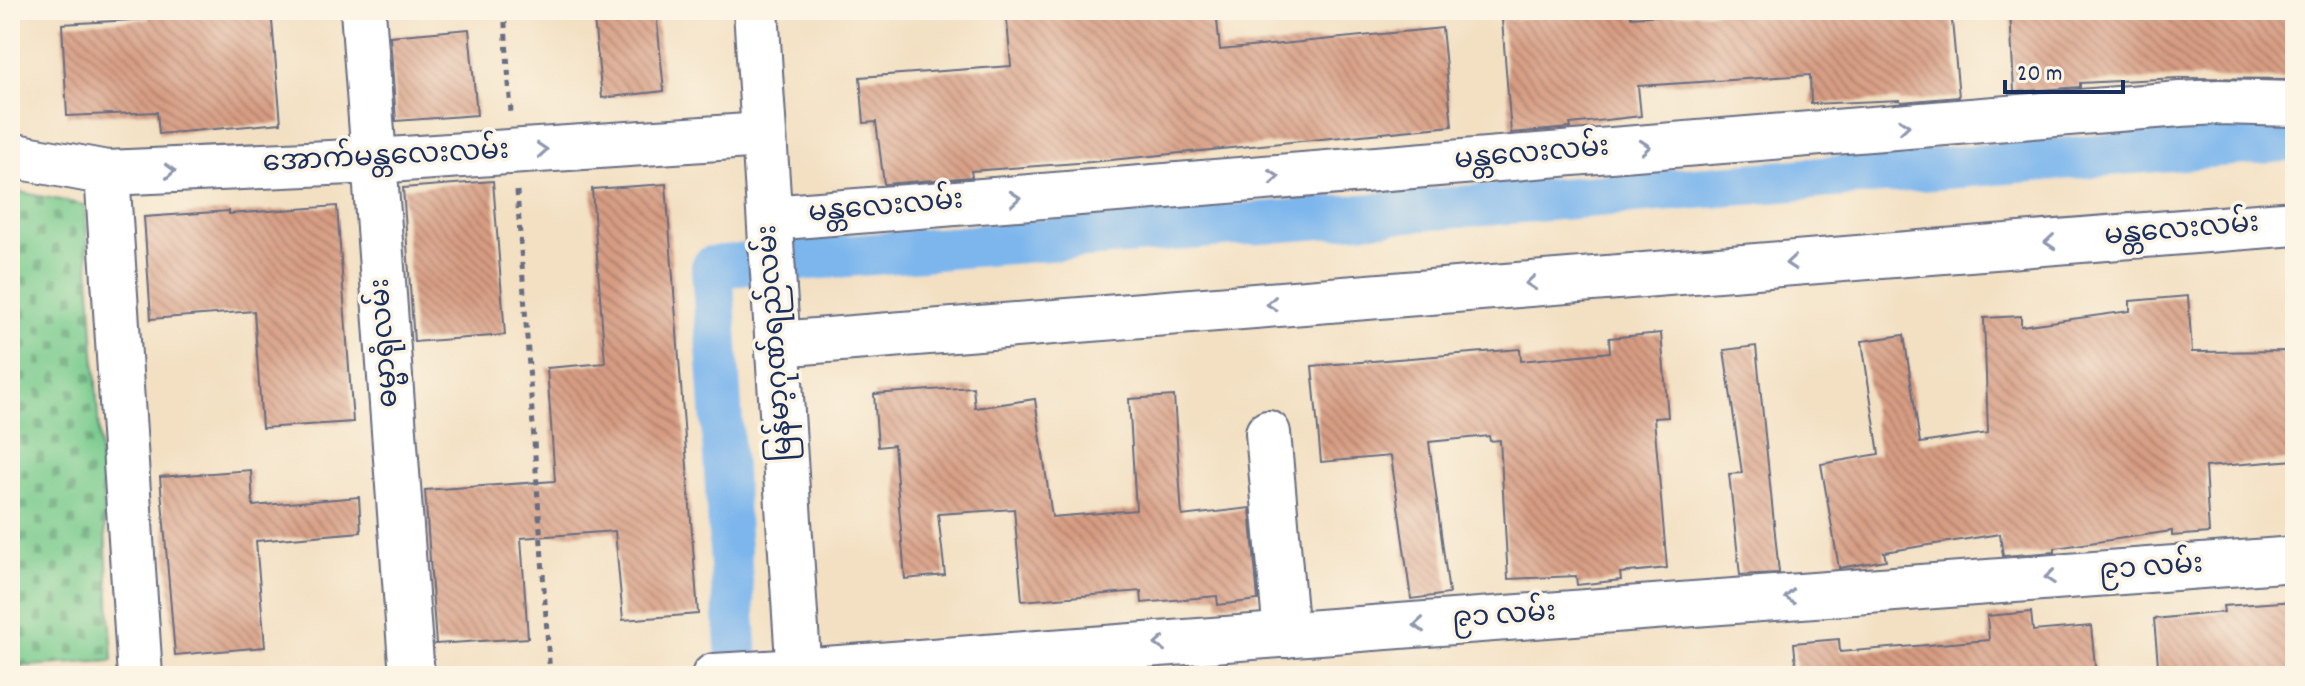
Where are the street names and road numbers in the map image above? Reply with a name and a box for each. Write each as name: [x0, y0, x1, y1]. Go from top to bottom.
street label: မန္တလေးလမ်း: [1453, 126, 1611, 183]
street label: အောက်မန္တလေးလမ်း: [262, 130, 510, 185]
street label: မန္တလေးလမ်း: [807, 179, 965, 236]
street label: မန္တလေးလမ်း: [2103, 202, 2261, 259]
street label: မြန်မာ့ဂုဏ်ရည်လမ်း: [747, 223, 806, 463]
street label: ဓမ္မာရုံလမ်း: [360, 277, 411, 409]
street label: ၉၁ လမ်း: [2097, 543, 2204, 594]
street label: ၉၁ လမ်း: [1450, 591, 1557, 642]

